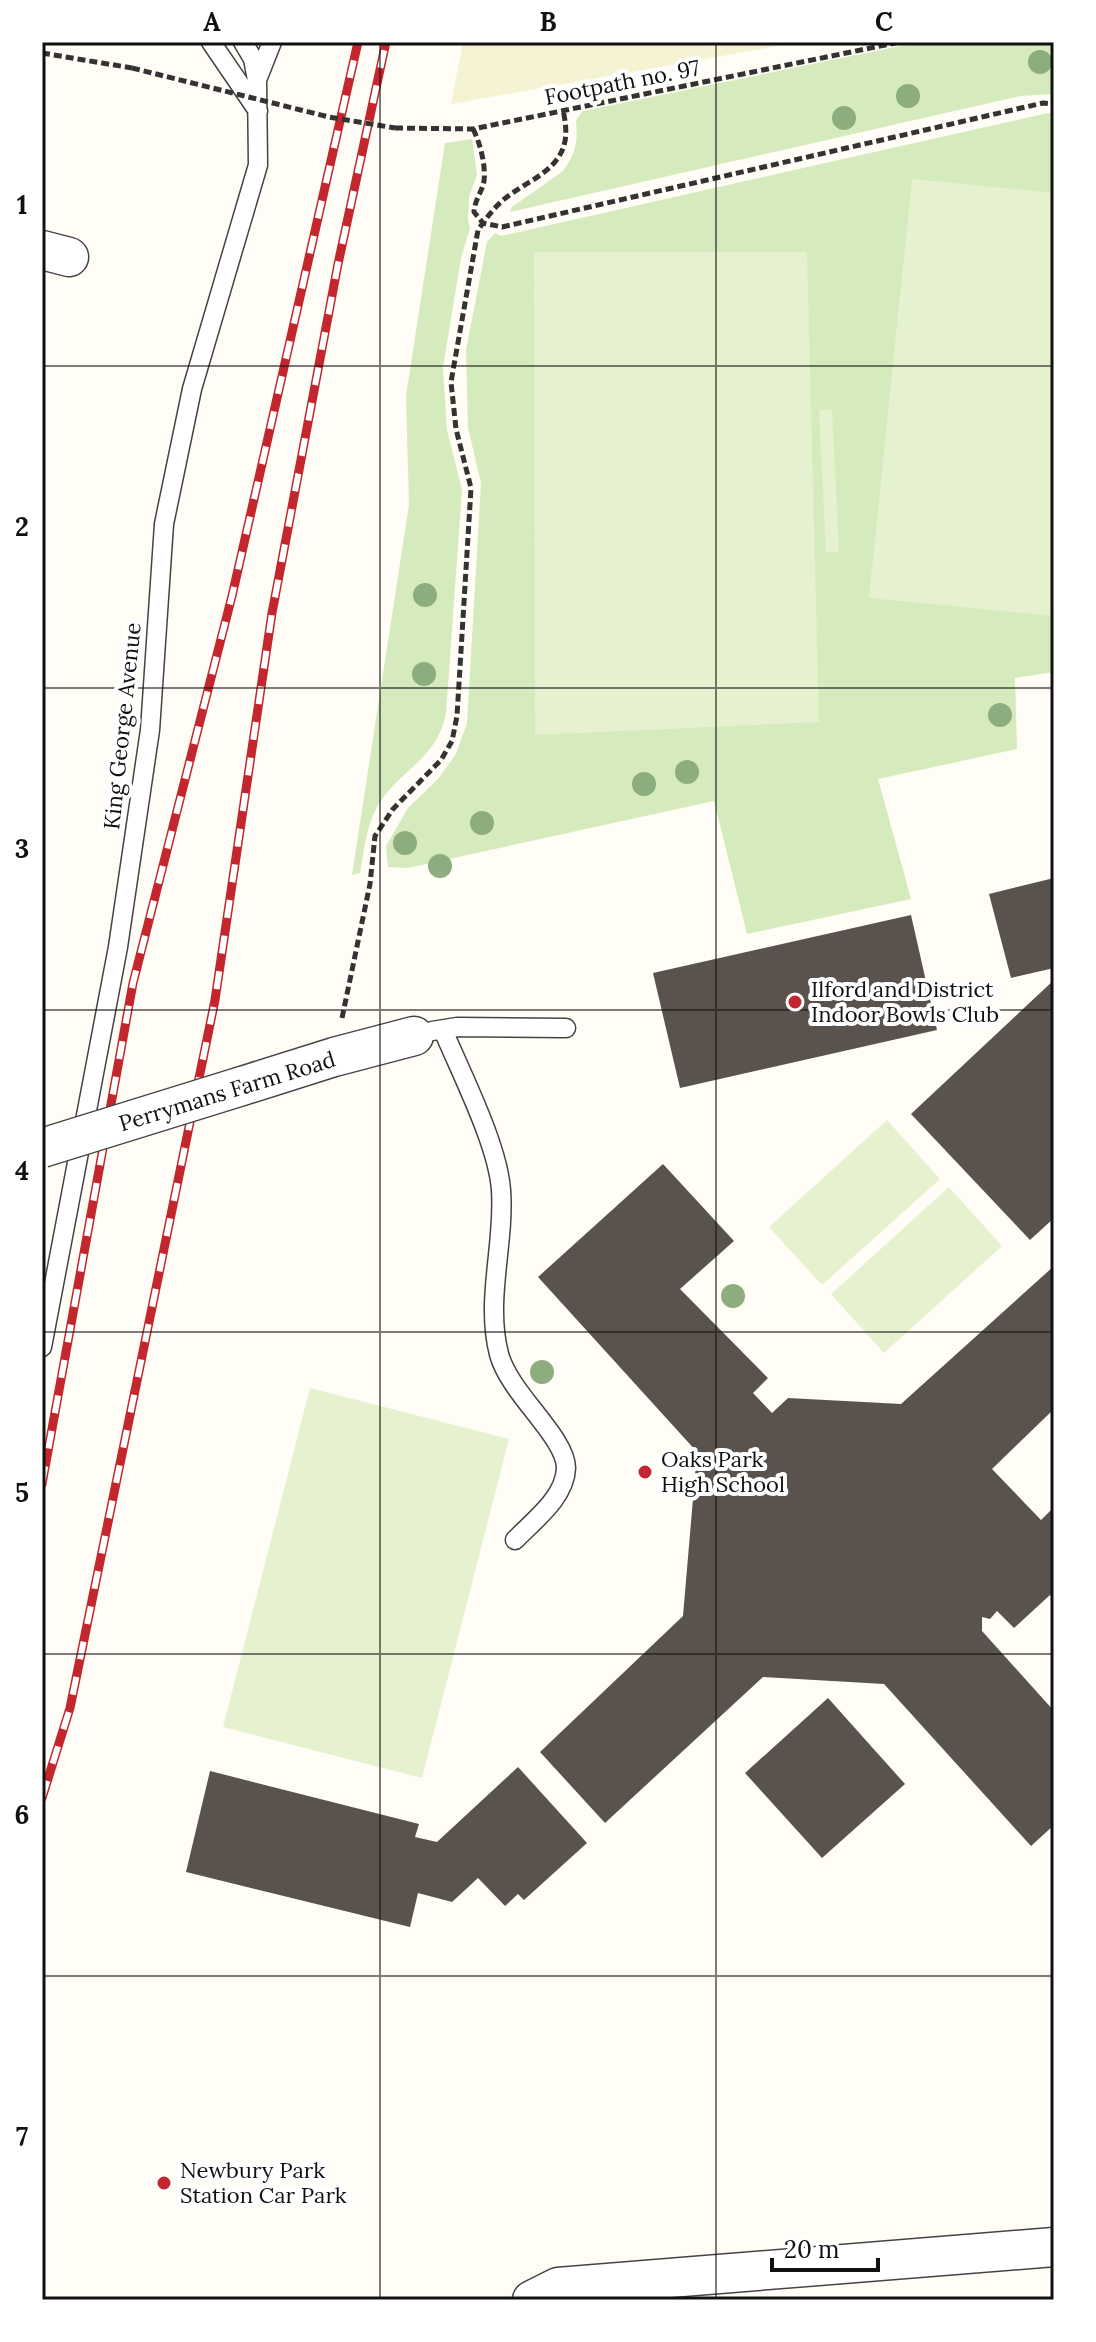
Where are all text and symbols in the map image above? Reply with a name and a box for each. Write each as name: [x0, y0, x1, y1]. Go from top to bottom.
text: A: [203, 5, 221, 38]
text: B: [539, 5, 557, 38]
text: C: [875, 5, 893, 38]
street label: Footpath no. 97: [542, 53, 702, 111]
text: 1: [17, 188, 27, 221]
text: 2: [15, 510, 29, 543]
street label: King George Avenue: [97, 621, 147, 831]
text: 3: [15, 832, 29, 865]
place label: Ilford and District Indoor Bowls Club: [811, 975, 999, 1028]
marker: Ilford and District Indoor Bowls Club: [786, 993, 804, 1011]
street label: Perrymans Farm Road: [115, 1045, 339, 1137]
text: 4: [15, 1154, 29, 1187]
place label: Oaks Park High School: [661, 1445, 785, 1498]
marker: Oaks Park High School: [636, 1463, 654, 1481]
text: 5: [15, 1476, 29, 1509]
text: 6: [15, 1798, 29, 1831]
text: 7: [16, 2120, 28, 2153]
place label: Newbury Park Station Car Park: [180, 2156, 347, 2209]
marker: Newbury Park Station Car Park: [155, 2174, 173, 2192]
scale bar: [772, 2222, 878, 2272]
text: 20 m: [784, 2234, 840, 2265]

